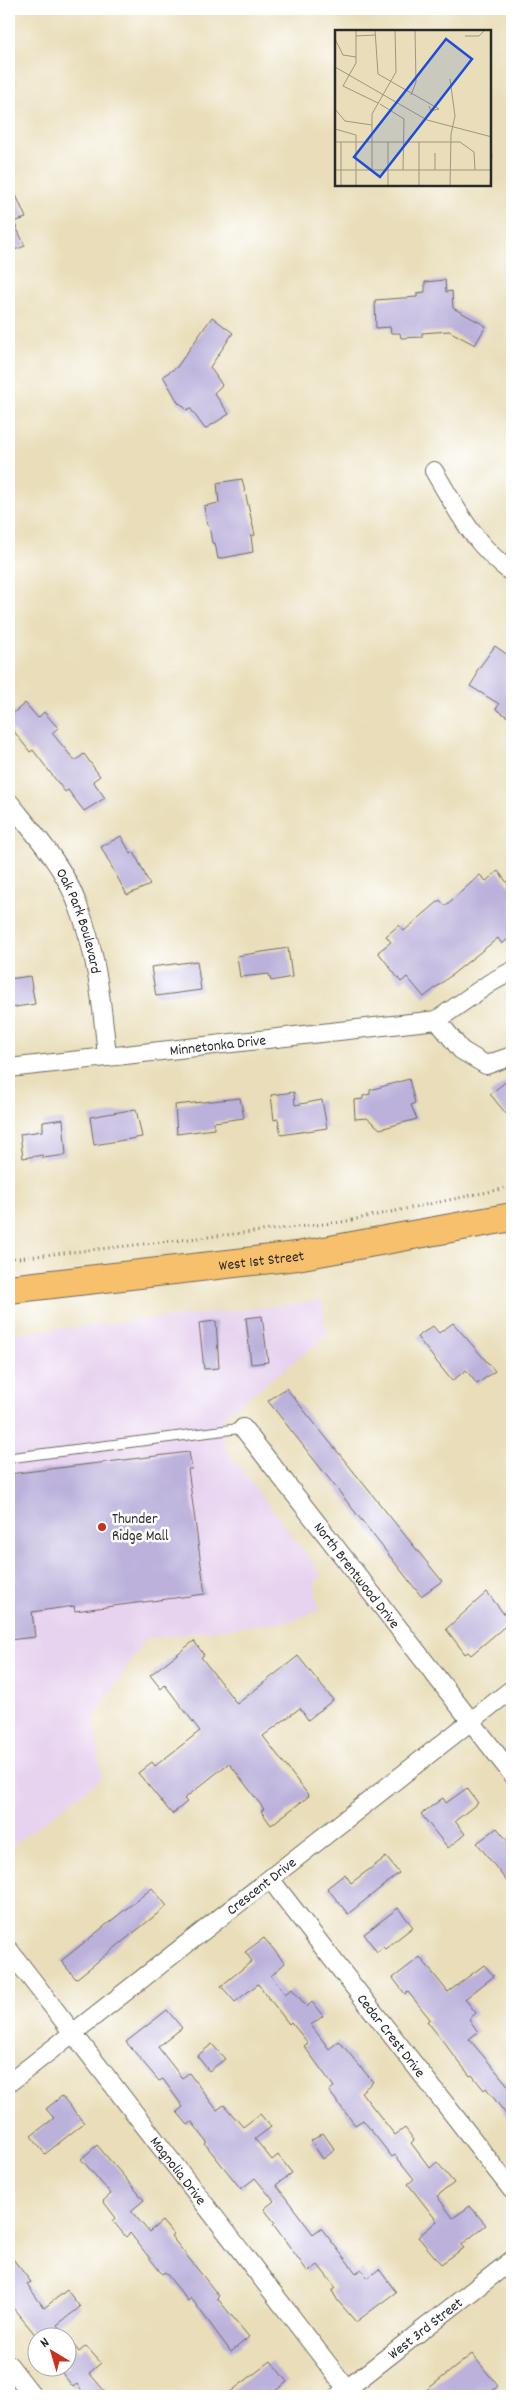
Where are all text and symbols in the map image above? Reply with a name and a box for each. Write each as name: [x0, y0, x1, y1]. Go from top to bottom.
inset map: [335, 30, 491, 186]
street label: Oak Park Boulevard: [49, 865, 106, 976]
street label: Minnetonka Drive: [169, 1030, 268, 1063]
street label: West 1st Street: [218, 1246, 307, 1278]
place label: Thunder Ridge Mall: [112, 1509, 169, 1548]
street label: North Brentwood Drive: [307, 1518, 404, 1634]
marker: Thunder Ridge Mall: [96, 1521, 108, 1533]
street label: Crescent Drive: [223, 1853, 302, 1922]
street label: Cedar Crest Drive: [350, 1990, 430, 2083]
street label: Magnolia Drive: [143, 2132, 211, 2211]
street label: West 3rd Street: [384, 2293, 469, 2366]
north arrow: [28, 2328, 78, 2378]
text: N: [36, 2333, 54, 2353]

